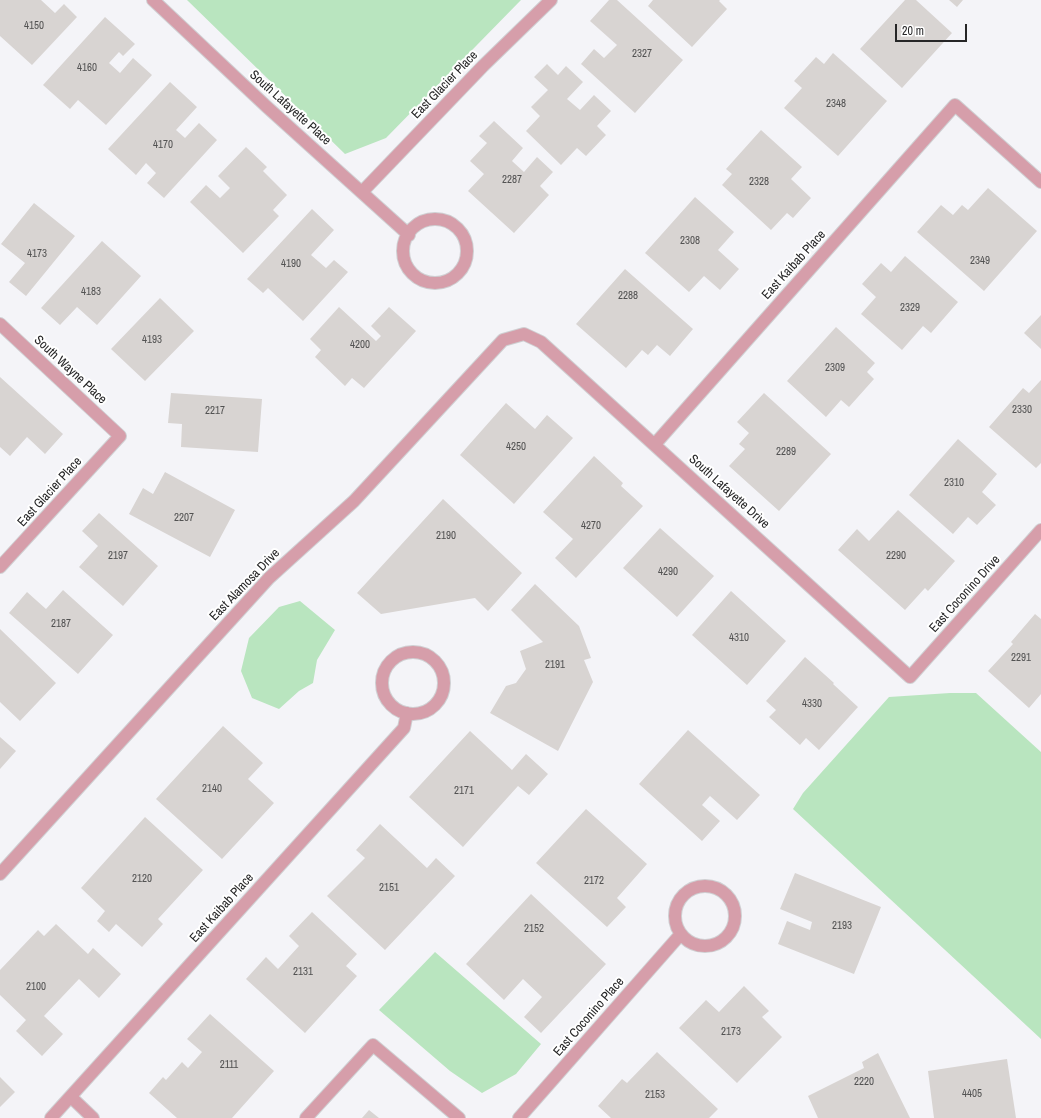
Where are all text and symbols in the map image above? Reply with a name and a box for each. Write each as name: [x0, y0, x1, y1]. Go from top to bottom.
scale bar: [897, 16, 969, 42]
house number: 4150: [24, 19, 44, 33]
text: 20 m: [902, 23, 924, 39]
house number: 2327: [632, 47, 652, 61]
street label: East Glacier Place: [409, 48, 481, 122]
house number: 4160: [77, 61, 97, 75]
street label: South Lafayette Place: [246, 67, 334, 149]
house number: 2348: [826, 97, 846, 111]
house number: 4170: [153, 138, 173, 152]
house number: 2287: [502, 173, 522, 187]
house number: 2328: [749, 175, 769, 189]
street label: East Kaibab Place: [759, 227, 829, 303]
house number: 2308: [680, 234, 700, 248]
house number: 4173: [27, 247, 47, 261]
house number: 2349: [970, 254, 990, 268]
house number: 4190: [281, 257, 301, 271]
house number: 4183: [81, 285, 101, 299]
house number: 2288: [618, 289, 638, 303]
house number: 2329: [900, 301, 920, 315]
street label: South Wayne Place: [31, 333, 109, 407]
house number: 4193: [142, 333, 162, 347]
house number: 4200: [350, 338, 370, 352]
house number: 2309: [825, 361, 845, 375]
house number: 2330: [1012, 403, 1032, 417]
house number: 2217: [205, 404, 225, 418]
house number: 4250: [506, 440, 526, 454]
house number: 2289: [776, 445, 796, 459]
street label: South Lafayette Drive: [685, 452, 773, 532]
street label: East Glacier Place: [15, 454, 85, 530]
house number: 2310: [944, 476, 964, 490]
house number: 2207: [174, 511, 194, 525]
house number: 4270: [581, 519, 601, 533]
house number: 2190: [436, 529, 456, 543]
street label: East Alamosa Drive: [207, 546, 283, 624]
house number: 2197: [108, 549, 128, 563]
house number: 2290: [886, 549, 906, 563]
street label: East Coconino Drive: [926, 552, 1004, 636]
house number: 4290: [658, 565, 678, 579]
house number: 2187: [51, 617, 71, 631]
house number: 4310: [729, 631, 749, 645]
house number: 2291: [1011, 651, 1031, 665]
house number: 2191: [545, 658, 565, 672]
house number: 4330: [802, 697, 822, 711]
house number: 2140: [202, 782, 222, 796]
house number: 2171: [454, 784, 474, 798]
street label: East Kaibab Place: [187, 870, 257, 946]
house number: 2120: [132, 872, 152, 886]
house number: 2172: [584, 874, 604, 888]
house number: 2151: [379, 881, 399, 895]
house number: 2193: [832, 919, 852, 933]
house number: 2152: [524, 922, 544, 936]
house number: 2131: [293, 965, 313, 979]
street label: East Coconino Place: [550, 974, 628, 1060]
house number: 2100: [26, 980, 46, 994]
house number: 2173: [721, 1025, 741, 1039]
house number: 2111: [220, 1058, 238, 1072]
house number: 2220: [854, 1075, 874, 1089]
house number: 4405: [962, 1087, 982, 1101]
house number: 2153: [645, 1088, 665, 1102]

